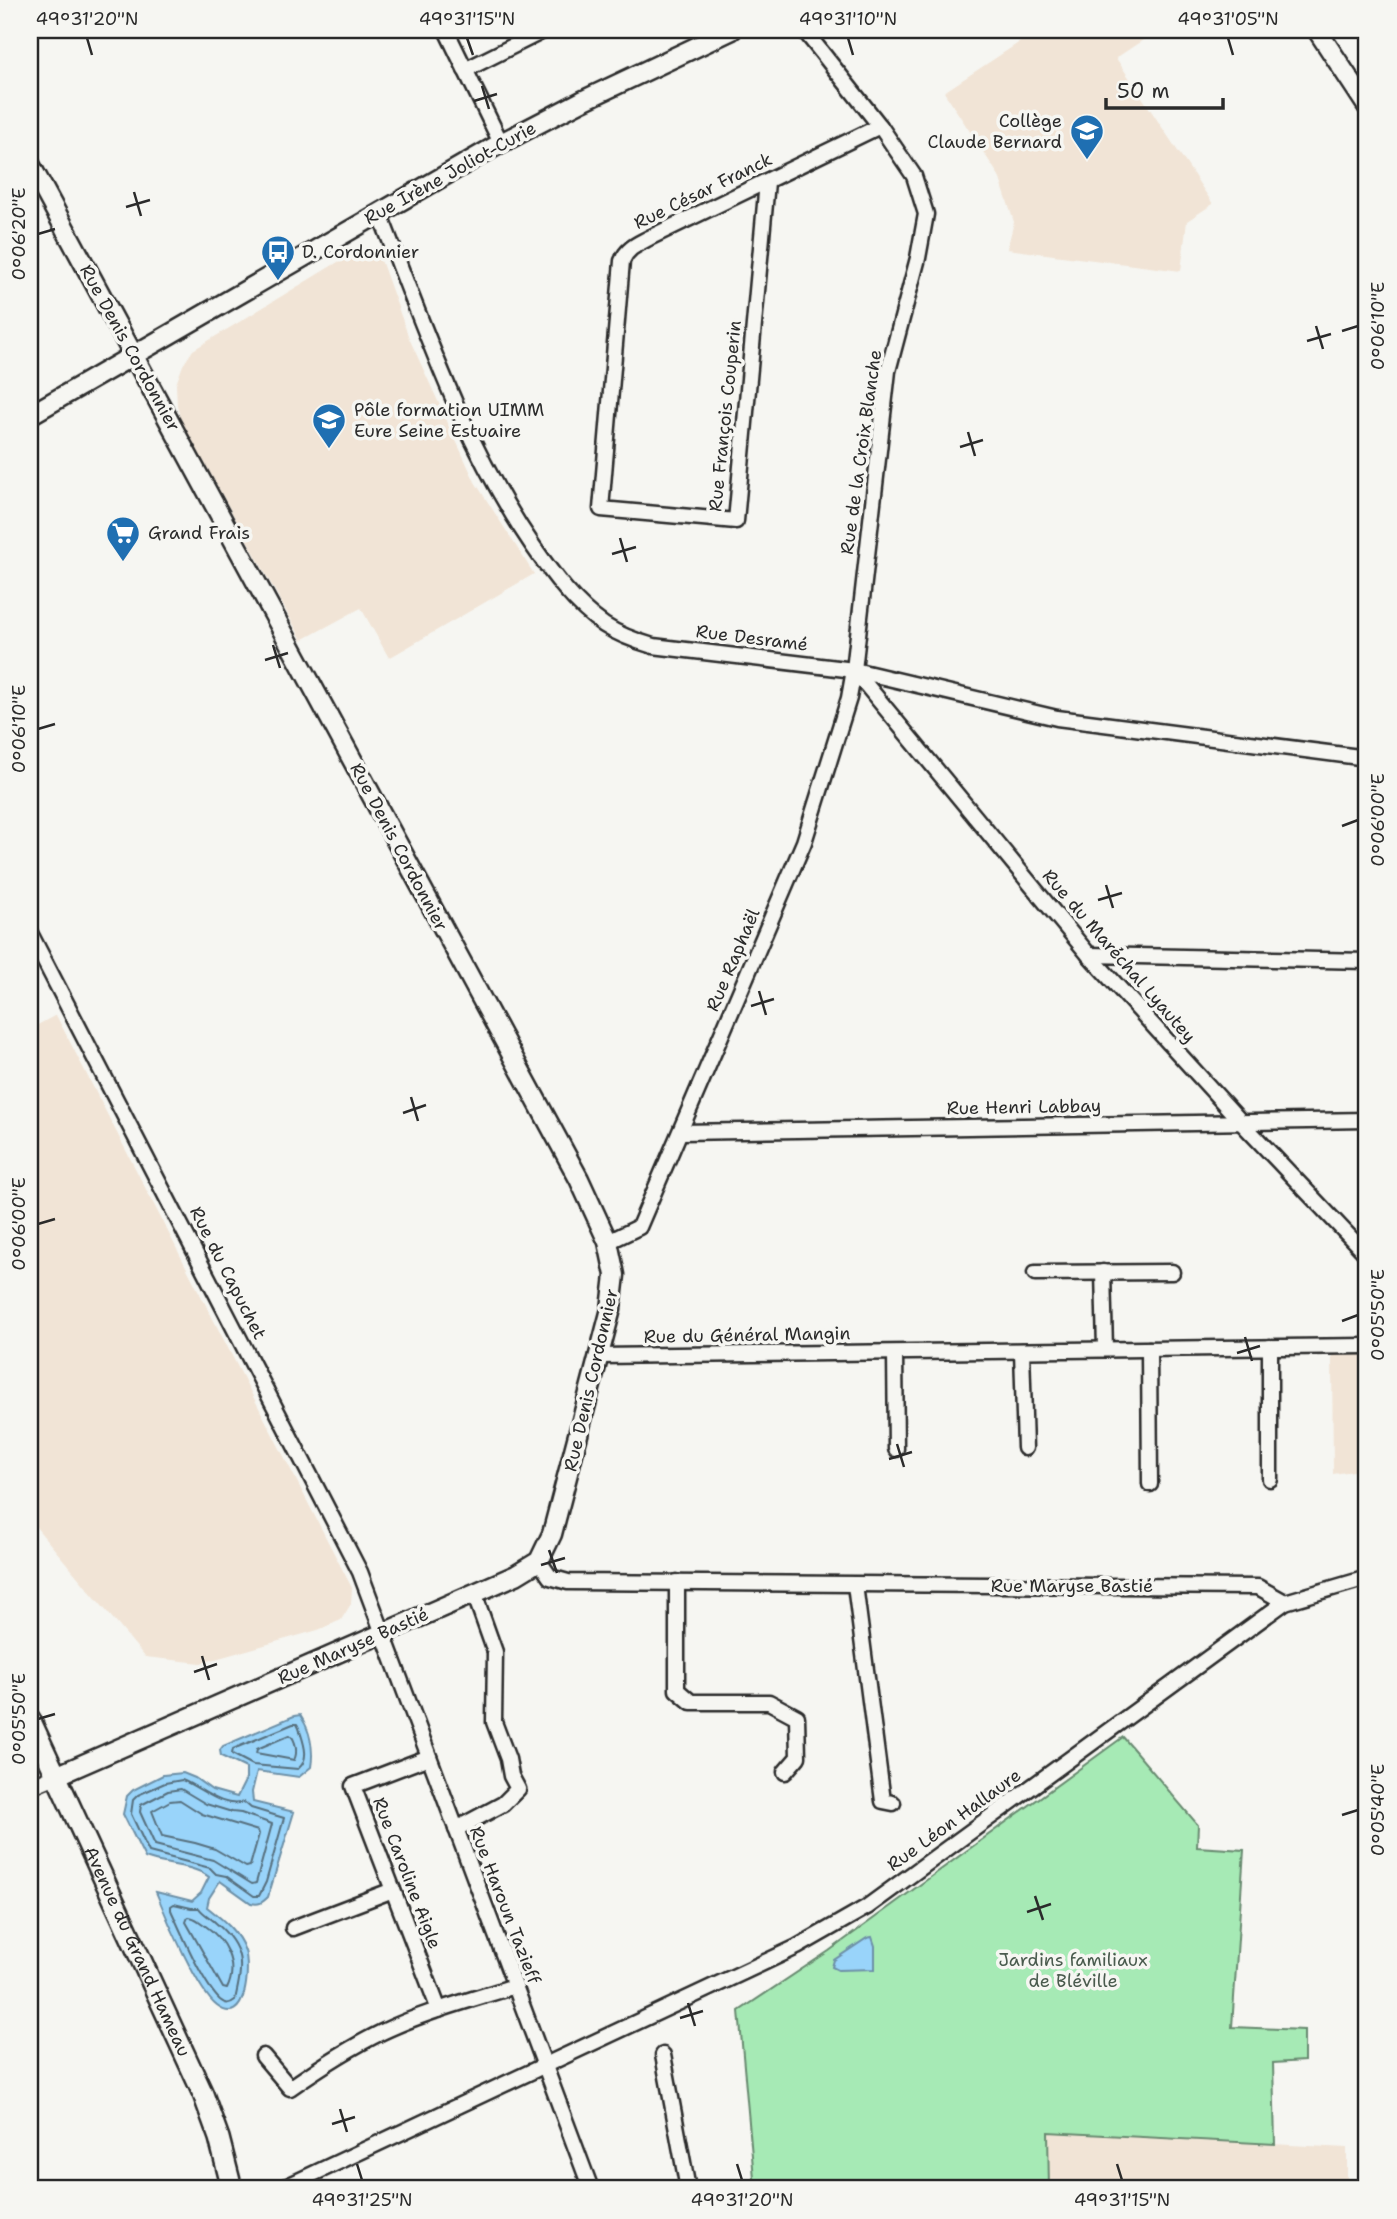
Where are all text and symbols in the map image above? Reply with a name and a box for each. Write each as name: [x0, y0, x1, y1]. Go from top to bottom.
text: 49°31'20"N: [36, 7, 138, 31]
text: 49°31'15"N: [419, 7, 515, 31]
text: 49°31'10"N: [799, 7, 897, 31]
text: 49°31'05"N: [1177, 7, 1279, 31]
scale bar: [1106, 66, 1224, 110]
text: 50 m: [1117, 77, 1170, 105]
place label: Collège Claude Bernard: [928, 109, 1062, 154]
school or university icon: Collège Claude Bernard: [1068, 112, 1106, 161]
street label: Rue Irène Joliot-Curie: [360, 116, 540, 230]
street label: Rue César Franck: [630, 147, 776, 235]
text: 0°06'20"E: [7, 188, 31, 280]
bus stop icon: D. Cordonnier: [259, 233, 297, 282]
place label: D. Cordonnier: [302, 240, 419, 264]
street label: Rue Denis Cordonnier: [74, 260, 186, 436]
text: 0°06'10"E: [1366, 282, 1390, 370]
street label: Rue François Couperin: [703, 319, 747, 513]
street label: Rue de la Croix Blanche: [835, 348, 887, 556]
place label: Pôle formation UIMM Eure Seine Estuaire: [354, 398, 544, 443]
school or university icon: Pôle formation UIMM Eure Seine Estuaire: [310, 401, 348, 450]
supermarket icon: Grand Frais: [104, 514, 142, 563]
place label: Grand Frais: [148, 521, 250, 545]
street label: Rue Desramé: [695, 619, 809, 657]
text: 0°06'10"E: [7, 685, 31, 773]
street label: Rue Denis Cordonnier: [344, 759, 454, 935]
text: 0°06'00"E: [1366, 773, 1390, 867]
street label: Rue du Maréchal Lyautey: [1037, 864, 1201, 1048]
street label: Rue Raphaël: [701, 904, 766, 1015]
street label: Rue Henri Labbay: [946, 1094, 1102, 1120]
text: 0°06'00"E: [7, 1177, 31, 1271]
street label: Rue du Capuchet: [184, 1202, 272, 1344]
text: 0°05'50"E: [1366, 1269, 1390, 1361]
street label: Rue Denis Cordonnier: [558, 1286, 624, 1474]
street label: Rue du Général Mangin: [643, 1321, 851, 1349]
street label: Rue Maryse Bastié: [991, 1574, 1153, 1598]
street label: Rue Maryse Bastié: [274, 1602, 432, 1690]
text: 0°05'50"E: [7, 1673, 31, 1765]
street label: Rue Léon Hallaure: [882, 1763, 1026, 1877]
text: 0°05'40"E: [1366, 1764, 1390, 1856]
street label: Rue Caroline Aigle: [367, 1794, 447, 1952]
street label: Rue Haroun Tazieff: [464, 1823, 546, 1988]
street label: Avenue du Grand Hameau: [78, 1842, 196, 2060]
park label: Jardins familiaux de Bléville: [998, 1948, 1148, 1993]
text: 49°31'25"N: [311, 2188, 413, 2212]
text: 49°31'20"N: [691, 2188, 793, 2212]
text: 49°31'15"N: [1074, 2188, 1170, 2212]

